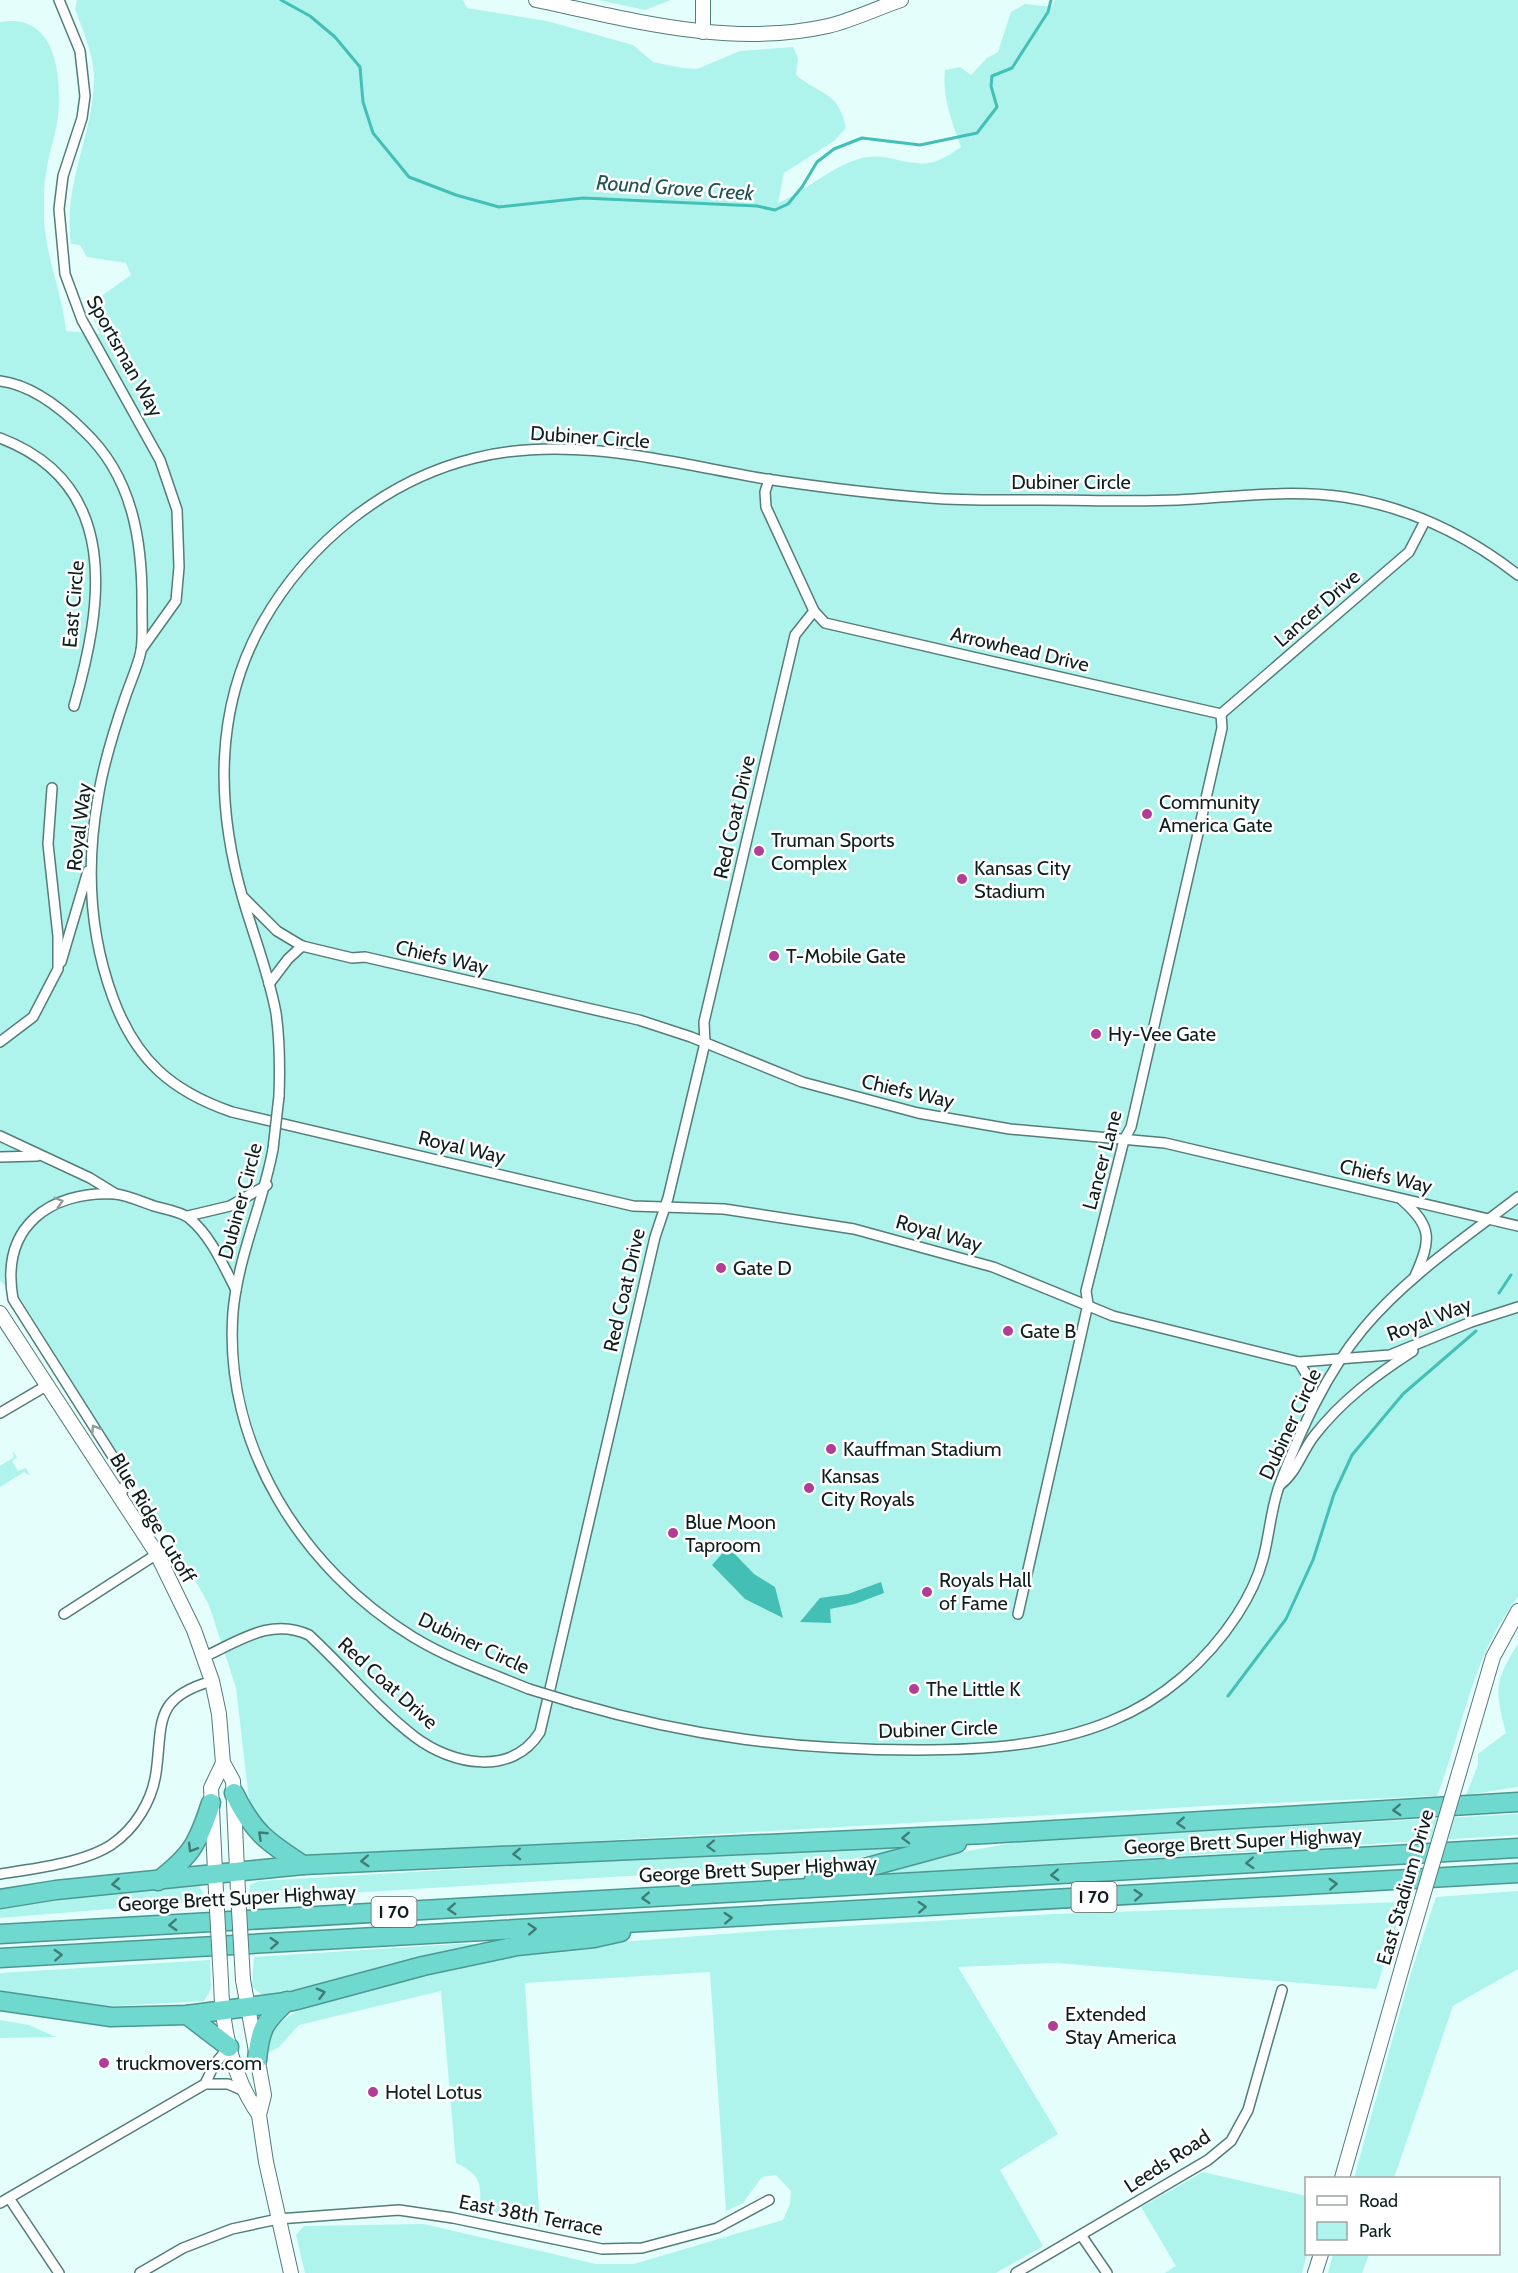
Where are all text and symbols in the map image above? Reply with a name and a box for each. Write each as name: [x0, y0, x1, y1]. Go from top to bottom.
water label: Round Grove Creek: [595, 170, 756, 206]
street label: Sportsman Way: [82, 291, 168, 421]
street label: Dubiner Circle: [529, 421, 651, 453]
street label: Dubiner Circle: [1011, 470, 1131, 494]
street label: East Circle: [57, 559, 89, 649]
street label: Lancer Drive: [1269, 564, 1365, 652]
street label: Arrowhead Drive: [948, 621, 1092, 677]
street label: Red Coat Drive: [708, 753, 760, 881]
street label: Royal Way: [62, 782, 96, 872]
place label: Community America Gate: [1159, 790, 1273, 837]
marker: Community America Gate: [1140, 807, 1154, 821]
place label: Truman Sports Complex: [771, 828, 895, 875]
marker: Truman Sports Complex: [752, 844, 766, 858]
place label: Kansas City Stadium: [974, 856, 1071, 903]
marker: Kansas City Stadium: [955, 872, 969, 886]
street label: Chiefs Way: [393, 935, 491, 979]
place label: T-Mobile Gate: [786, 944, 906, 968]
marker: T-Mobile Gate: [767, 949, 781, 963]
place label: Hy-Vee Gate: [1108, 1022, 1216, 1046]
marker: Hy-Vee Gate: [1089, 1027, 1103, 1041]
street label: Chiefs Way: [859, 1069, 957, 1113]
street label: Lancer Lane: [1077, 1108, 1127, 1212]
street label: Royal Way: [416, 1125, 508, 1169]
street label: Dubiner Circle: [213, 1140, 267, 1262]
street label: Chiefs Way: [1337, 1154, 1435, 1198]
one-way arrow: [53, 1197, 64, 1209]
street label: Royal Way: [893, 1209, 985, 1257]
street label: Red Coat Drive: [598, 1226, 650, 1354]
place label: Gate D: [733, 1256, 792, 1280]
marker: Gate D: [714, 1261, 728, 1275]
street label: Royal Way: [1383, 1292, 1475, 1346]
place label: Gate B: [1020, 1319, 1076, 1343]
marker: Gate B: [1001, 1324, 1015, 1338]
street label: Dubiner Circle: [1254, 1365, 1326, 1483]
one-way arrow: [91, 1425, 103, 1435]
place label: Kauffman Stadium: [843, 1437, 1002, 1461]
marker: Kauffman Stadium: [824, 1442, 838, 1456]
street label: Blue Ridge Cutoff: [105, 1449, 201, 1588]
place label: Kansas City Royals: [821, 1464, 915, 1511]
marker: Kansas City Royals: [802, 1481, 816, 1495]
place label: Blue Moon Taproom: [685, 1510, 776, 1557]
marker: Blue Moon Taproom: [666, 1526, 680, 1540]
place label: Royals Hall of Fame: [939, 1568, 1032, 1615]
marker: Royals Hall of Fame: [920, 1585, 934, 1599]
street label: Dubiner Circle: [415, 1607, 533, 1679]
street label: Red Coat Drive: [333, 1632, 443, 1734]
place label: The Little K: [926, 1677, 1021, 1701]
marker: The Little K: [907, 1682, 921, 1696]
street label: Dubiner Circle: [878, 1715, 998, 1743]
one-way arrow: [1392, 1804, 1401, 1817]
street label: East Stadium Drive: [1371, 1806, 1439, 1968]
one-way arrow: [1177, 1816, 1186, 1829]
street label: George Brett Super Highway: [1123, 1823, 1363, 1859]
one-way arrow: [258, 1831, 268, 1842]
one-way arrow: [902, 1831, 911, 1844]
one-way arrow: [707, 1839, 716, 1852]
one-way arrow: [188, 1842, 200, 1852]
one-way arrow: [512, 1847, 521, 1860]
street label: George Brett Super Highway: [638, 1851, 878, 1887]
one-way arrow: [360, 1855, 369, 1868]
one-way arrow: [1245, 1857, 1254, 1870]
one-way arrow: [1051, 1868, 1060, 1881]
one-way arrow: [111, 1877, 120, 1890]
one-way arrow: [1328, 1877, 1337, 1890]
street label: George Brett Super Highway: [117, 1880, 357, 1916]
road number: I 70: [1072, 1882, 1116, 1912]
one-way arrow: [1133, 1888, 1142, 1901]
one-way arrow: [642, 1892, 651, 1905]
road number: I 70: [372, 1897, 416, 1927]
one-way arrow: [918, 1900, 927, 1913]
one-way arrow: [447, 1902, 456, 1915]
one-way arrow: [723, 1911, 732, 1924]
one-way arrow: [168, 1918, 177, 1931]
one-way arrow: [527, 1922, 536, 1935]
one-way arrow: [270, 1936, 279, 1949]
one-way arrow: [54, 1949, 63, 1962]
one-way arrow: [315, 1988, 325, 2001]
place label: Extended Stay America: [1065, 2002, 1177, 2049]
marker: Extended Stay America: [1046, 2019, 1060, 2033]
place label: truckmovers.com: [116, 2051, 262, 2075]
marker: truckmovers.com: [97, 2056, 111, 2070]
place label: Hotel Lotus: [385, 2080, 482, 2104]
marker: Hotel Lotus: [366, 2085, 380, 2099]
street label: Leeds Road: [1120, 2124, 1214, 2198]
legend: [1305, 2177, 1500, 2255]
street label: East 38th Terrace: [457, 2189, 605, 2241]
text: Road: [1359, 2190, 1398, 2212]
text: Park: [1359, 2220, 1392, 2242]

